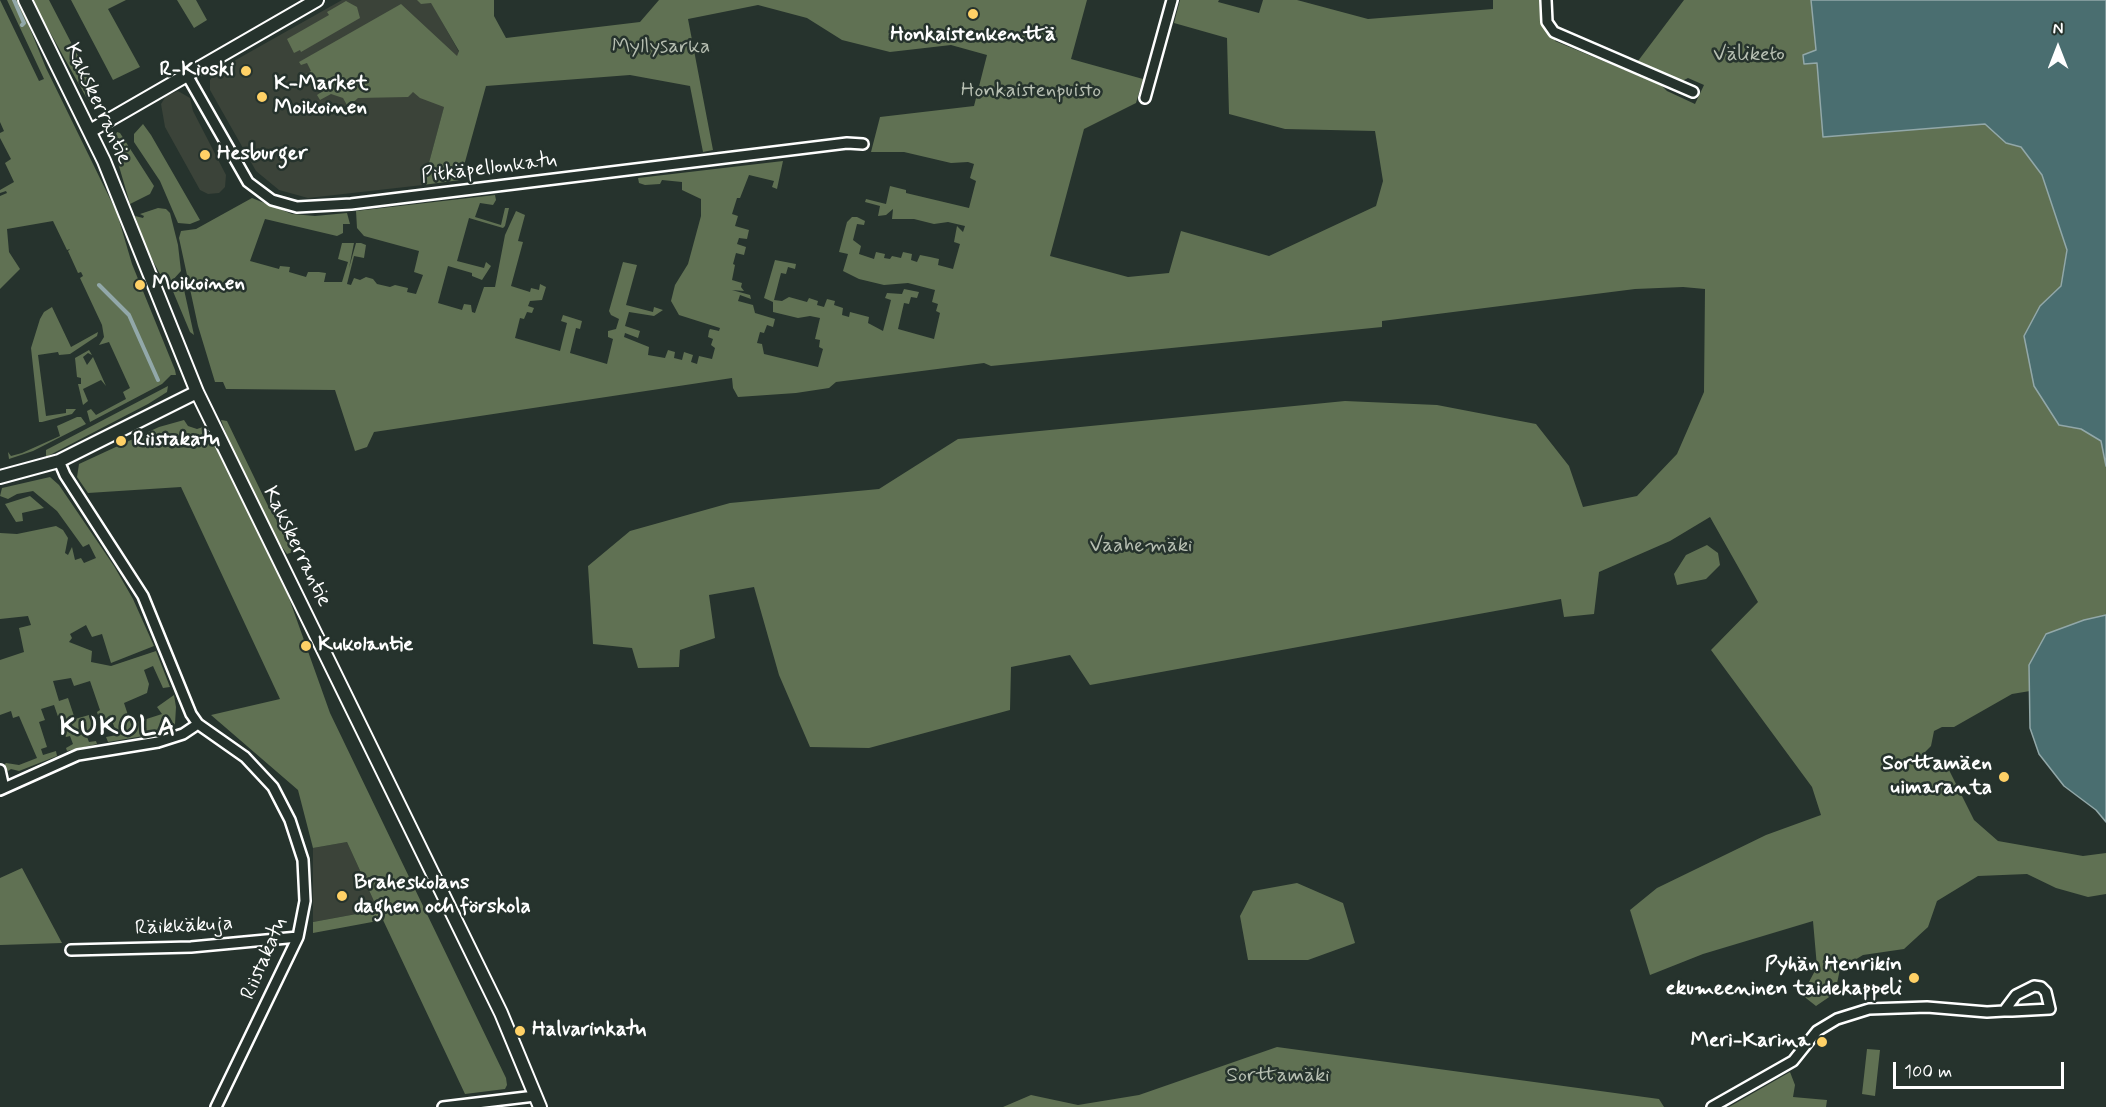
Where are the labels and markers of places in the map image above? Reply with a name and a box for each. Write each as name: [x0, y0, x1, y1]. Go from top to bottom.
marker: Honkaistenkenttä: [966, 7, 980, 21]
place label: Honkaistenkenttä: [890, 23, 1056, 49]
place label: R-Kioski: [160, 58, 234, 84]
marker: R-Kioski: [239, 64, 253, 78]
place label: K-Market Moikoinen: [274, 72, 368, 122]
marker: K-Market Moikoinen: [255, 90, 269, 104]
place label: Hesburger: [217, 142, 308, 168]
marker: Hesburger: [198, 148, 212, 162]
place label: Moikoinen: [152, 272, 245, 298]
marker: Moikoinen: [133, 278, 147, 292]
place label: Riistakatu: [133, 428, 220, 454]
marker: Riistakatu: [114, 434, 128, 448]
place label: Kukolantie: [318, 633, 413, 659]
marker: Kukolantie: [299, 639, 313, 653]
place label: Sorttamäen uimaranta: [1882, 752, 1992, 802]
marker: Sorttamäen uimaranta: [1997, 770, 2011, 784]
place label: Braheskolans daghem och förskola: [354, 871, 531, 921]
marker: Braheskolans daghem och förskola: [335, 889, 349, 903]
place label: Pyhän Henrikin ekumeeninen taidekappeli: [1666, 953, 1902, 1003]
marker: Pyhän Henrikin ekumeeninen taidekappeli: [1907, 971, 1921, 985]
place label: Halvarinkatu: [532, 1018, 646, 1044]
marker: Halvarinkatu: [513, 1024, 527, 1038]
place label: Meri-Karina: [1691, 1029, 1810, 1055]
marker: Meri-Karina: [1815, 1035, 1829, 1049]

